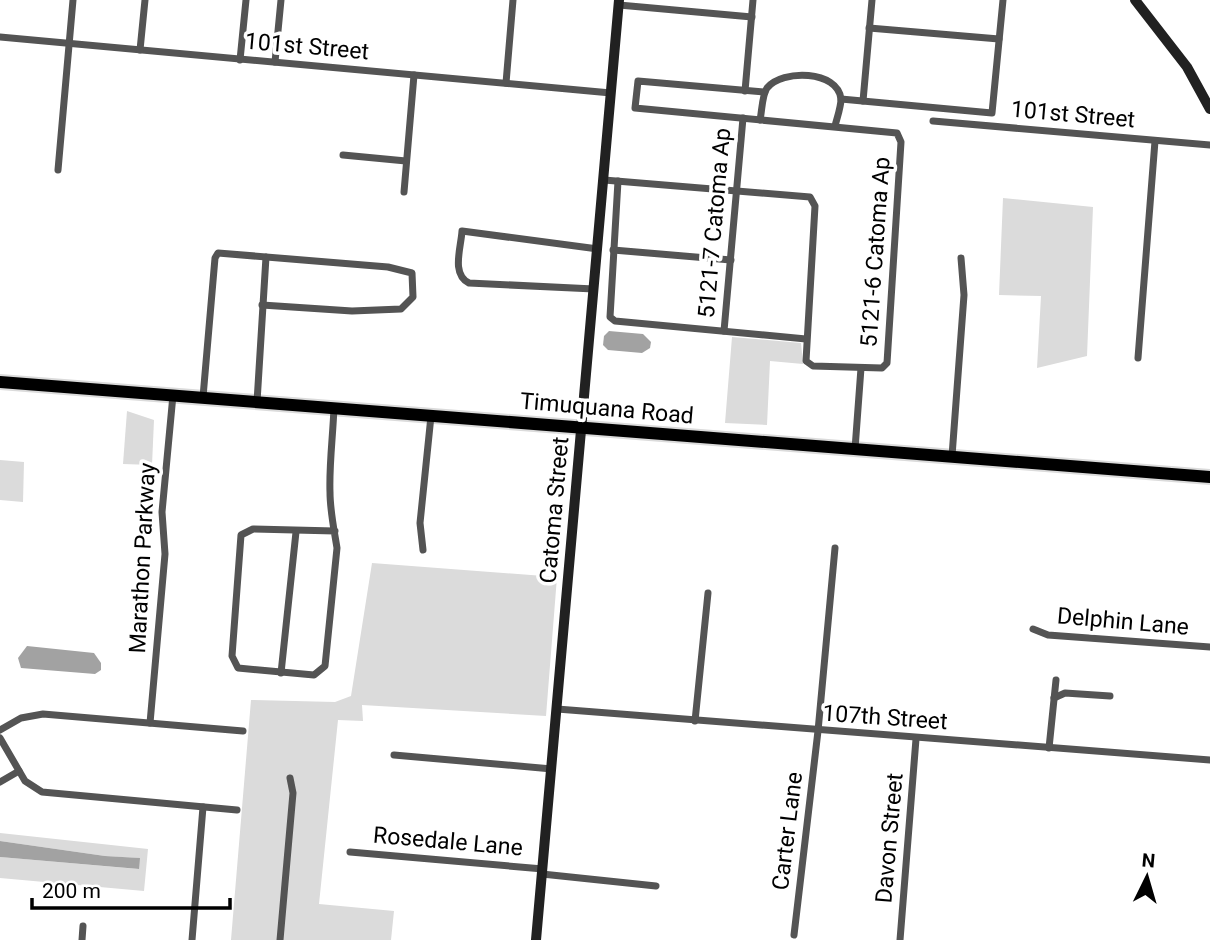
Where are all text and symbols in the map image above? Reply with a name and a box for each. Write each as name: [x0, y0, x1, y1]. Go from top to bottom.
street label: 101st Street: [244, 28, 370, 65]
street label: 101st Street: [1010, 96, 1136, 133]
street label: 5121-7 Catoma Ap: [693, 127, 736, 319]
street label: 5121-6 Catoma Ap: [855, 156, 896, 348]
street label: Timuquana Road: [519, 387, 695, 430]
street label: Catoma Street: [535, 436, 574, 584]
street label: Marathon Parkway: [124, 462, 161, 654]
street label: Delphin Lane: [1056, 602, 1190, 641]
street label: 107th Street: [821, 700, 948, 735]
street label: Carter Lane: [767, 770, 808, 892]
street label: Davon Street: [870, 772, 909, 904]
street label: Rosedale Lane: [372, 822, 524, 861]
north arrow: [1112, 842, 1182, 912]
text: N: [1141, 849, 1156, 873]
scale bar: [32, 866, 229, 910]
text: 200 m: [42, 879, 101, 903]

